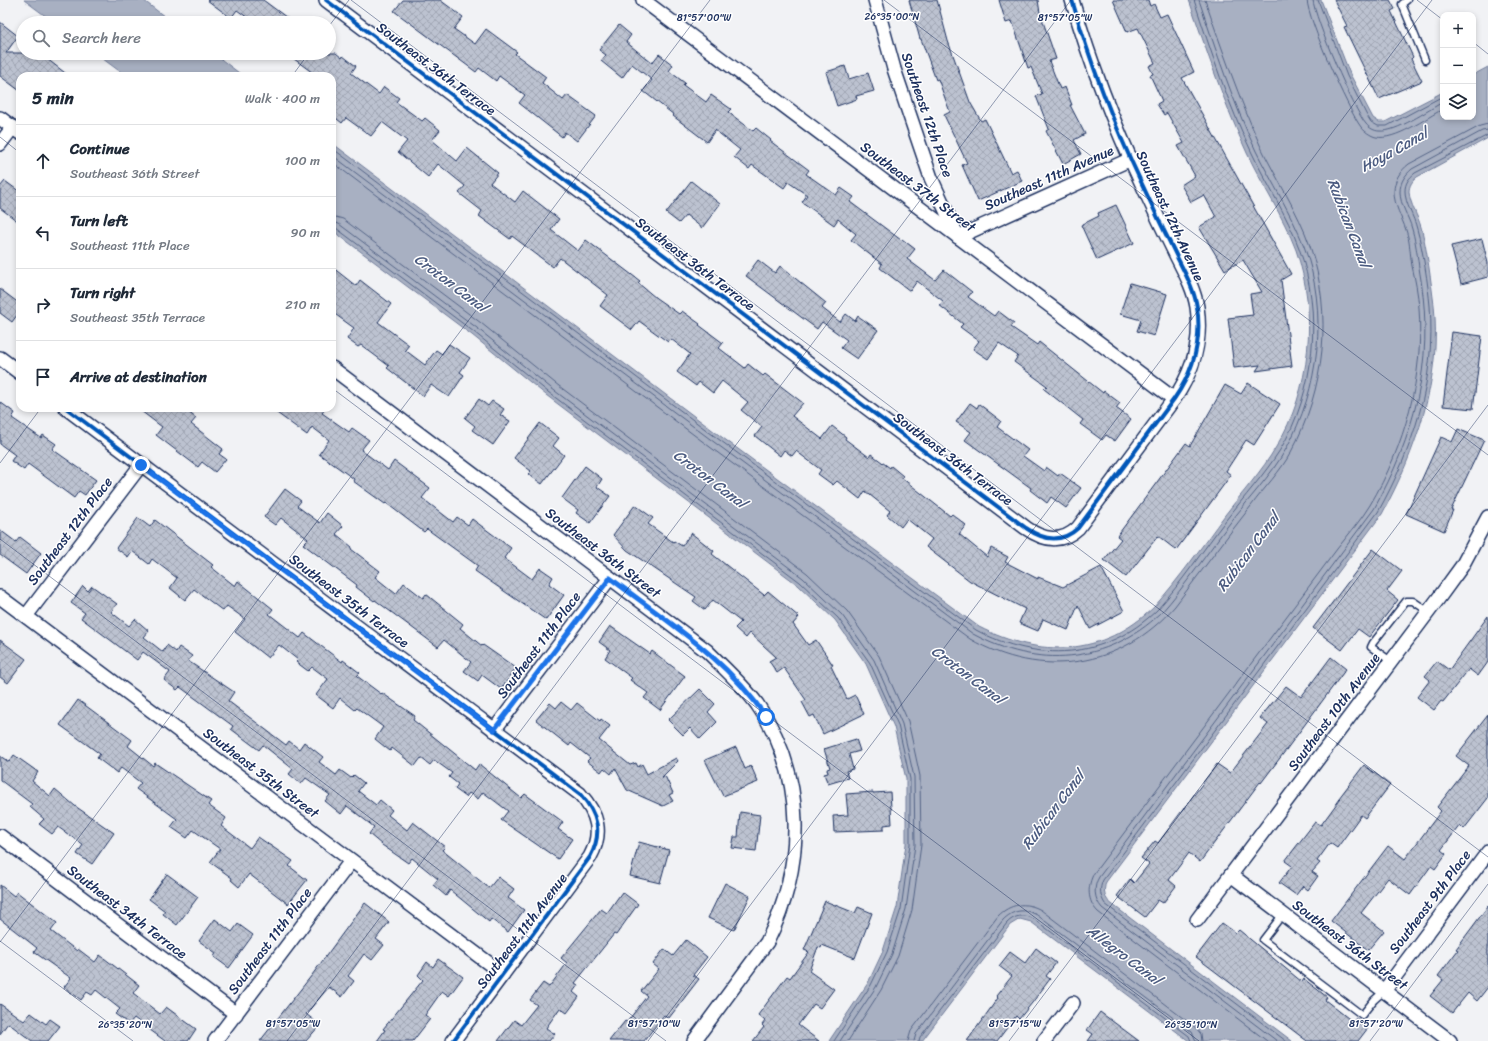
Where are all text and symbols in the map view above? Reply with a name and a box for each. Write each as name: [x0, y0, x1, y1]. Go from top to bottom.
text: 26°35'00"N: [865, 8, 919, 26]
text: 81°57'00"W: [677, 9, 732, 27]
text: 81°57'05"W: [1038, 9, 1093, 27]
map controls: [1440, 12, 1476, 120]
button: +: [1440, 12, 1476, 48]
street label: Southeast 36th Terrace: [371, 15, 502, 123]
search box: [16, 16, 336, 60]
text: Search here: [62, 25, 141, 51]
icon: search: [30, 27, 52, 49]
button: −: [1440, 48, 1476, 84]
street label: Southeast 12th Place: [894, 49, 960, 181]
text: 5 min: [32, 83, 74, 113]
button: layers: [1440, 84, 1476, 120]
text: Walk · 400 m: [245, 87, 320, 110]
water label: Hoya Canal: [1355, 119, 1436, 179]
street label: Southeast 37th Street: [855, 135, 982, 240]
text: Continue: [70, 136, 130, 162]
street label: Southeast 11th Avenue: [980, 138, 1118, 218]
street label: Southeast 12th Avenue: [1129, 146, 1211, 286]
text: 100 m: [285, 149, 320, 172]
icon: ahead: [32, 150, 54, 172]
text: Southeast 36th Street: [70, 162, 200, 185]
water label: Rubican Canal: [1320, 175, 1379, 275]
text: Turn left: [70, 208, 128, 234]
street label: Southeast 36th Terrace: [630, 210, 761, 318]
text: 90 m: [290, 221, 320, 244]
icon: left: [32, 222, 54, 244]
text: Southeast 11th Place: [70, 234, 190, 257]
water label: Croton Canal: [409, 247, 496, 322]
text: Turn right: [70, 280, 135, 306]
text: 210 m: [285, 293, 320, 316]
icon: right: [32, 294, 54, 316]
text: Southeast 35th Terrace: [70, 306, 205, 329]
text: Arrive at destination: [70, 364, 207, 390]
icon: arrive: [32, 366, 54, 388]
street label: Southeast 36th Terrace: [888, 405, 1019, 513]
water label: Croton Canal: [668, 443, 755, 518]
route end: [132, 456, 150, 474]
street label: Southeast 12th Place: [21, 471, 119, 591]
street label: Southeast 36th Street: [540, 501, 667, 606]
water label: Rubican Canal: [1210, 504, 1289, 597]
street label: Southeast 35th Terrace: [283, 547, 415, 655]
street label: Southeast 11th Place: [490, 586, 588, 704]
water label: Croton Canal: [926, 639, 1013, 714]
street label: Southeast 10th Avenue: [1281, 647, 1387, 777]
route start: [757, 708, 775, 726]
street label: Southeast 35th Street: [198, 721, 326, 826]
water label: Rubican Canal: [1015, 762, 1094, 855]
street label: Southeast 9th Place: [1382, 844, 1478, 960]
street label: Southeast 34th Terrace: [61, 858, 193, 966]
street label: Southeast 11th Avenue: [470, 867, 574, 994]
street label: Southeast 11th Place: [221, 882, 319, 1000]
street label: Southeast 36th Street: [1287, 893, 1414, 998]
water label: Allegro Canal: [1080, 917, 1170, 994]
text: 81°57'05"W: [266, 1015, 321, 1033]
text: 81°57'10"W: [628, 1015, 681, 1033]
text: 81°57'15"W: [989, 1015, 1041, 1033]
text: 81°57'20"W: [1349, 1015, 1403, 1033]
text: 26°35'20"N: [98, 1016, 152, 1034]
text: 26°35'10"N: [1165, 1016, 1217, 1034]

